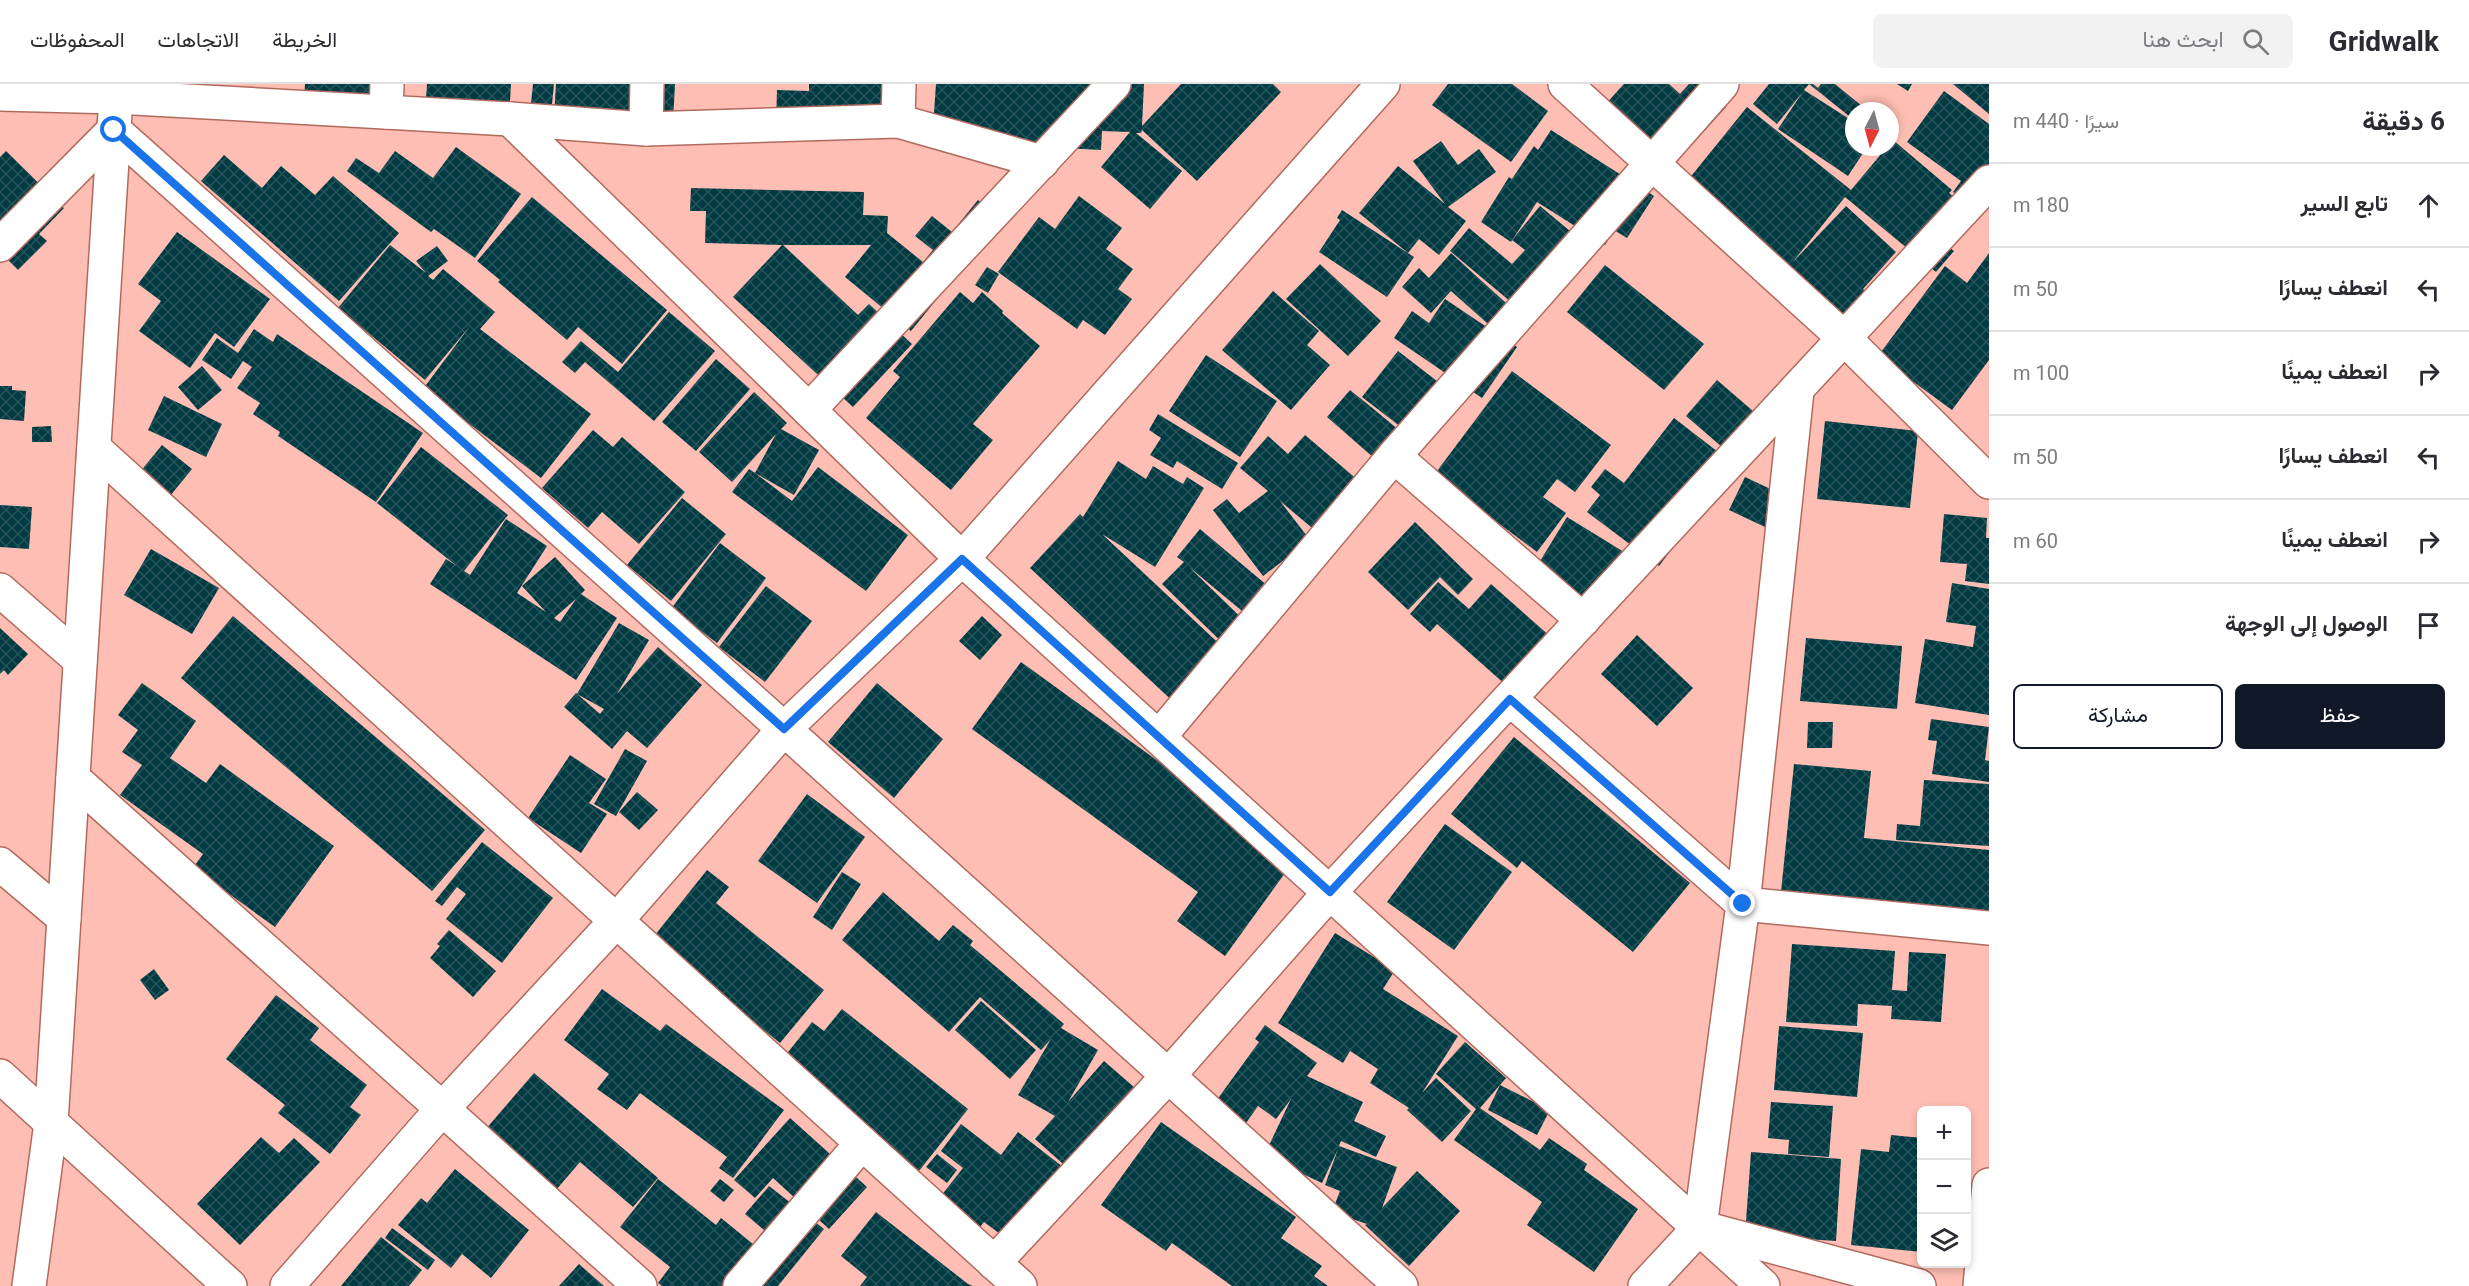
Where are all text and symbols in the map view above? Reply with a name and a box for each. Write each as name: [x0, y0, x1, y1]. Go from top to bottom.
search box: [1873, 14, 2293, 68]
icon: search: [2239, 25, 2272, 58]
text: Gridwalk: [2329, 25, 2439, 58]
text: ابحث هنا: [2143, 27, 2224, 52]
text: المحفوظات: [30, 28, 125, 52]
text: الاتجاهات: [158, 28, 239, 52]
text: الخريطة: [272, 28, 337, 52]
north arrow: [1845, 102, 1899, 156]
text: 6 دقيقة: [2362, 106, 2445, 136]
text: سيرًا · 440 m: [2013, 109, 2119, 133]
route start: [100, 116, 126, 142]
icon: ahead: [2412, 189, 2445, 222]
text: تابع السير: [2300, 191, 2388, 216]
text: 180 m: [2013, 193, 2069, 217]
icon: left: [2412, 273, 2445, 306]
text: انعطف يسارًا: [2278, 275, 2388, 300]
text: 50 m: [2013, 277, 2058, 301]
icon: right: [2412, 357, 2445, 390]
text: انعطف يمينًا: [2281, 359, 2388, 384]
text: 100 m: [2013, 361, 2069, 385]
icon: left: [2412, 441, 2445, 474]
text: انعطف يسارًا: [2278, 443, 2388, 468]
text: 50 m: [2013, 445, 2058, 469]
icon: right: [2412, 525, 2445, 558]
text: انعطف يمينًا: [2281, 527, 2388, 552]
text: 60 m: [2013, 529, 2058, 553]
icon: arrive: [2412, 609, 2445, 642]
text: الوصول إلى الوجهة: [2225, 611, 2388, 636]
button: مشاركة: [2013, 684, 2223, 749]
button: حفظ: [2235, 684, 2445, 749]
route end: [1729, 890, 1755, 916]
map controls: [1917, 1106, 1971, 1268]
button: +: [1917, 1106, 1971, 1160]
button: −: [1917, 1160, 1971, 1214]
button: layers: [1917, 1214, 1971, 1268]

